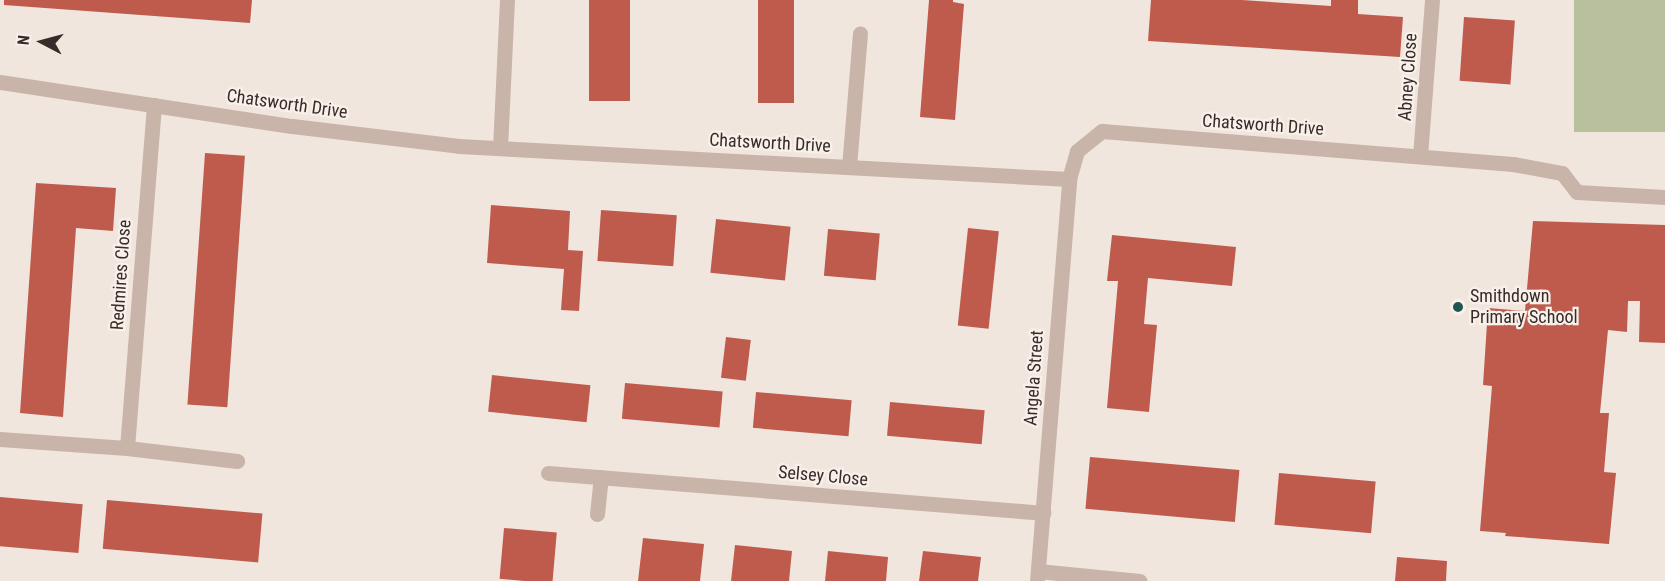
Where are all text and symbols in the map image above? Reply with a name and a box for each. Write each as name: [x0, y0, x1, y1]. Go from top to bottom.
north arrow: [12, 12, 72, 72]
street label: Abney Close: [1394, 32, 1422, 122]
text: N: [14, 34, 34, 46]
street label: Chatsworth Drive: [225, 85, 349, 123]
street label: Chatsworth Drive: [1202, 110, 1324, 140]
street label: Chatsworth Drive: [709, 129, 831, 157]
street label: Redmires Close: [106, 219, 136, 331]
place label: Smithdown Primary School: [1470, 286, 1578, 328]
marker: Smithdown Primary School: [1451, 300, 1465, 314]
street label: Angela Street: [1020, 330, 1048, 426]
street label: Selsey Close: [777, 461, 869, 491]

